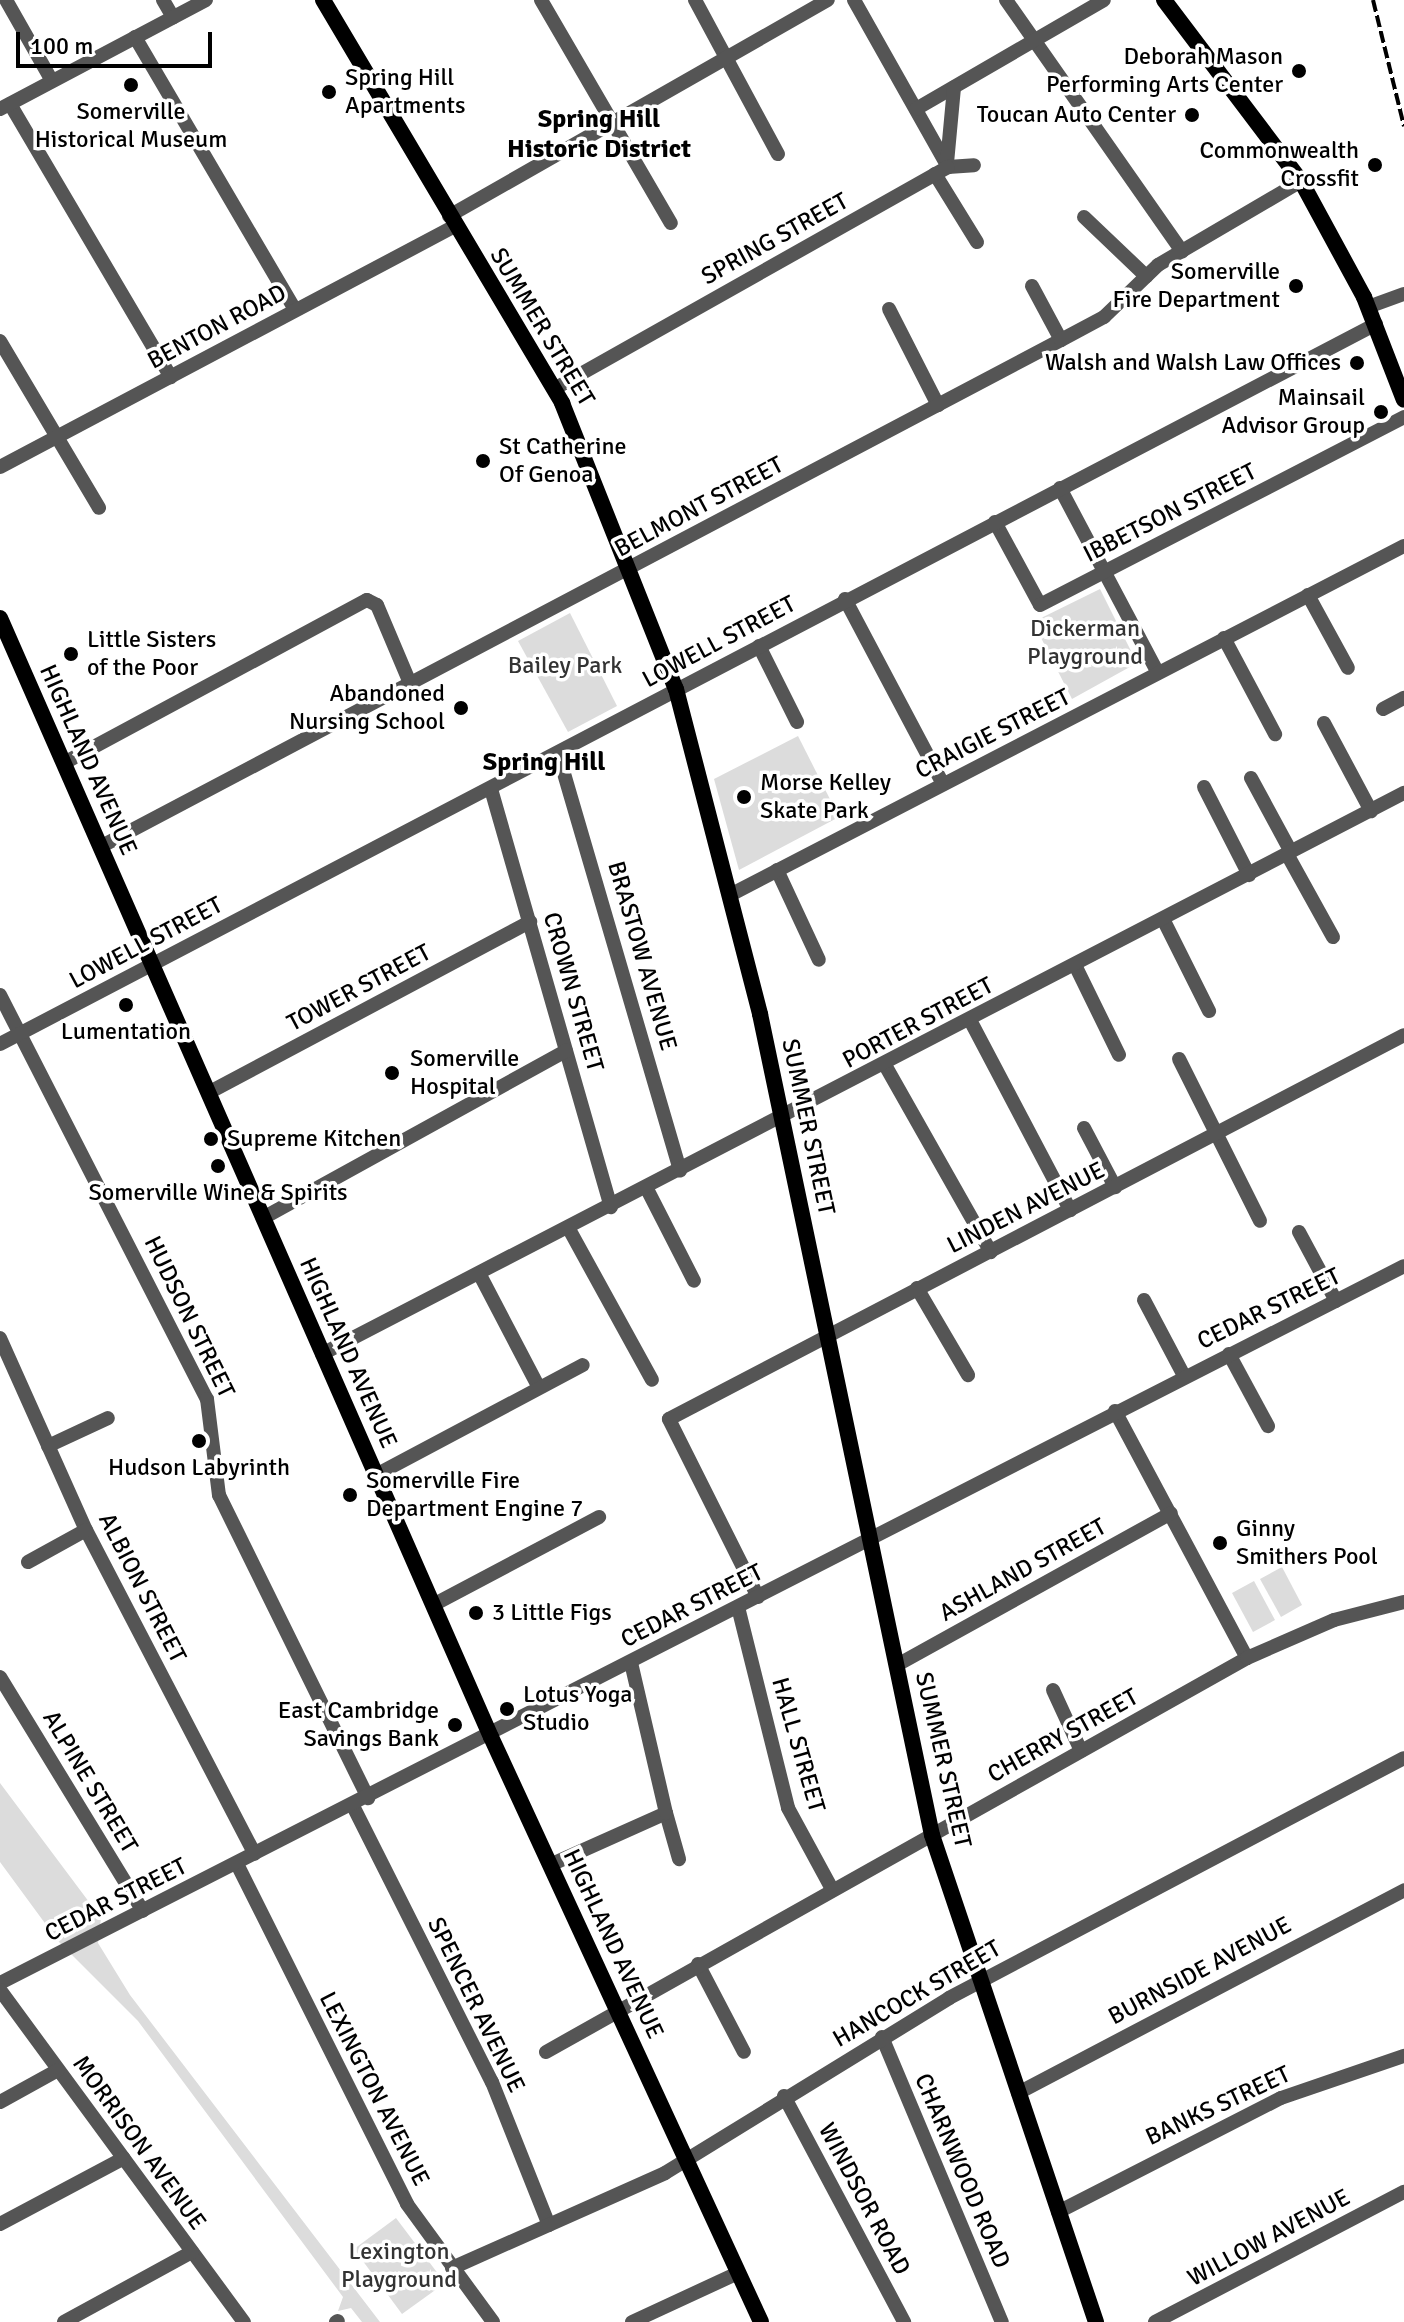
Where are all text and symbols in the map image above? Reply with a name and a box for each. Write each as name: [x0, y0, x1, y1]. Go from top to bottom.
scale bar: [20, 16, 216, 66]
text: 100 m: [30, 31, 93, 61]
place label: Deborah Mason Performing Arts Center: [1046, 43, 1283, 99]
marker: Deborah Mason Performing Arts Center: [1290, 62, 1308, 80]
place label: Spring Hill Apartments: [345, 64, 465, 120]
marker: Somerville Historical Museum: [122, 76, 140, 94]
marker: Spring Hill Apartments: [320, 83, 338, 101]
place label: Somerville Historical Museum: [35, 98, 227, 154]
place label: Toucan Auto Center: [977, 101, 1176, 129]
district label: Spring Hill Historic District: [507, 104, 691, 166]
marker: Toucan Auto Center: [1183, 106, 1201, 124]
place label: Commonwealth Crossfit: [1199, 137, 1359, 193]
marker: Commonwealth Crossfit: [1366, 156, 1384, 174]
street label: SPRING STREET: [697, 187, 853, 291]
street label: SUMMER STREET: [484, 243, 600, 411]
place label: Somerville Fire Department: [1113, 258, 1280, 314]
marker: Somerville Fire Department: [1287, 277, 1305, 295]
street label: BENTON ROAD: [143, 278, 291, 376]
place label: Walsh and Walsh Law Offices: [1045, 349, 1341, 377]
marker: Walsh and Walsh Law Offices: [1348, 354, 1366, 372]
place label: Mainsail Advisor Group: [1221, 384, 1365, 440]
marker: Mainsail Advisor Group: [1372, 403, 1390, 421]
place label: St Catherine Of Genoa: [499, 433, 627, 489]
street label: BELMONT STREET: [610, 450, 788, 564]
marker: St Catherine Of Genoa: [474, 452, 492, 470]
street label: IBBETSON STREET: [1079, 457, 1261, 569]
street label: LOWELL STREET: [637, 590, 801, 694]
park label: Dickerman Playground: [1027, 615, 1143, 671]
place label: Little Sisters of the Poor: [87, 626, 216, 682]
marker: Little Sisters of the Poor: [62, 645, 80, 663]
park label: Bailey Park: [508, 652, 622, 680]
street label: HIGHLAND AVENUE: [33, 660, 143, 860]
place label: Abandoned Nursing School: [289, 680, 445, 736]
street label: CRAIGIE STREET: [911, 683, 1075, 785]
marker: Abandoned Nursing School: [452, 699, 470, 717]
district label: Spring Hill: [483, 747, 605, 779]
place label: Morse Kelley Skate Park: [760, 769, 891, 825]
marker: Morse Kelley Skate Park: [735, 788, 753, 806]
street label: BRASTOW AVENUE: [601, 858, 683, 1054]
street label: LOWELL STREET: [64, 891, 228, 995]
street label: CROWN STREET: [537, 909, 609, 1075]
street label: TOWER STREET: [282, 938, 436, 1038]
street label: PORTER STREET: [838, 971, 998, 1075]
marker: Lumentation: [117, 996, 135, 1014]
place label: Lumentation: [61, 1018, 191, 1046]
street label: SUMMER STREET: [775, 1036, 841, 1218]
place label: Somerville Hospital: [410, 1045, 519, 1101]
marker: Somerville Hospital: [381, 1062, 403, 1084]
place label: Supreme Kitchen: [227, 1125, 401, 1153]
marker: Supreme Kitchen: [202, 1130, 220, 1148]
street label: LINDEN AVENUE: [942, 1156, 1110, 1260]
marker: Somerville Wine & Spirits: [209, 1157, 227, 1175]
place label: Somerville Wine & Spirits: [88, 1179, 348, 1207]
street label: HUDSON STREET: [137, 1231, 241, 1403]
street label: HIGHLAND AVENUE: [293, 1253, 403, 1453]
street label: CEDAR STREET: [1193, 1262, 1345, 1356]
marker: Hudson Labyrinth: [190, 1432, 208, 1450]
place label: Hudson Labyrinth: [108, 1454, 290, 1482]
place label: Somerville Fire Department Engine 7: [366, 1467, 583, 1523]
marker: Somerville Fire Department Engine 7: [341, 1486, 359, 1504]
street label: ALBION STREET: [92, 1508, 192, 1668]
street label: ASHLAND STREET: [935, 1512, 1111, 1628]
place label: Ginny Smithers Pool: [1236, 1515, 1378, 1571]
marker: Ginny Smithers Pool: [1211, 1534, 1229, 1552]
street label: CEDAR STREET: [616, 1558, 768, 1654]
place label: 3 Little Figs: [492, 1599, 612, 1627]
marker: 3 Little Figs: [467, 1604, 485, 1622]
street label: SUMMER STREET: [909, 1669, 977, 1851]
street label: HALL STREET: [765, 1674, 831, 1816]
place label: Lotus Yoga Studio: [523, 1681, 632, 1737]
street label: CHERRY STREET: [983, 1683, 1143, 1789]
place label: East Cambridge Savings Bank: [278, 1697, 439, 1753]
marker: Lotus Yoga Studio: [498, 1700, 516, 1718]
street label: ALPINE STREET: [36, 1706, 144, 1858]
marker: East Cambridge Savings Bank: [446, 1716, 464, 1734]
street label: HIGHLAND AVENUE: [556, 1845, 670, 2043]
street label: CEDAR STREET: [40, 1852, 192, 1948]
street label: BURNSIDE AVENUE: [1104, 1911, 1296, 2031]
street label: SPENCER AVENUE: [421, 1913, 531, 2097]
street label: HANCOCK STREET: [828, 1934, 1006, 2054]
street label: LEXINGTON AVENUE: [313, 1987, 435, 2191]
street label: MORRISON AVENUE: [66, 2050, 212, 2236]
street label: BANKS STREET: [1141, 2060, 1295, 2152]
street label: CHARNWOOD ROAD: [908, 2069, 1016, 2273]
street label: WINDSOR ROAD: [812, 2118, 916, 2280]
street label: WILLOW AVENUE: [1183, 2183, 1355, 2293]
park label: Lexington Playground: [341, 2238, 457, 2294]

